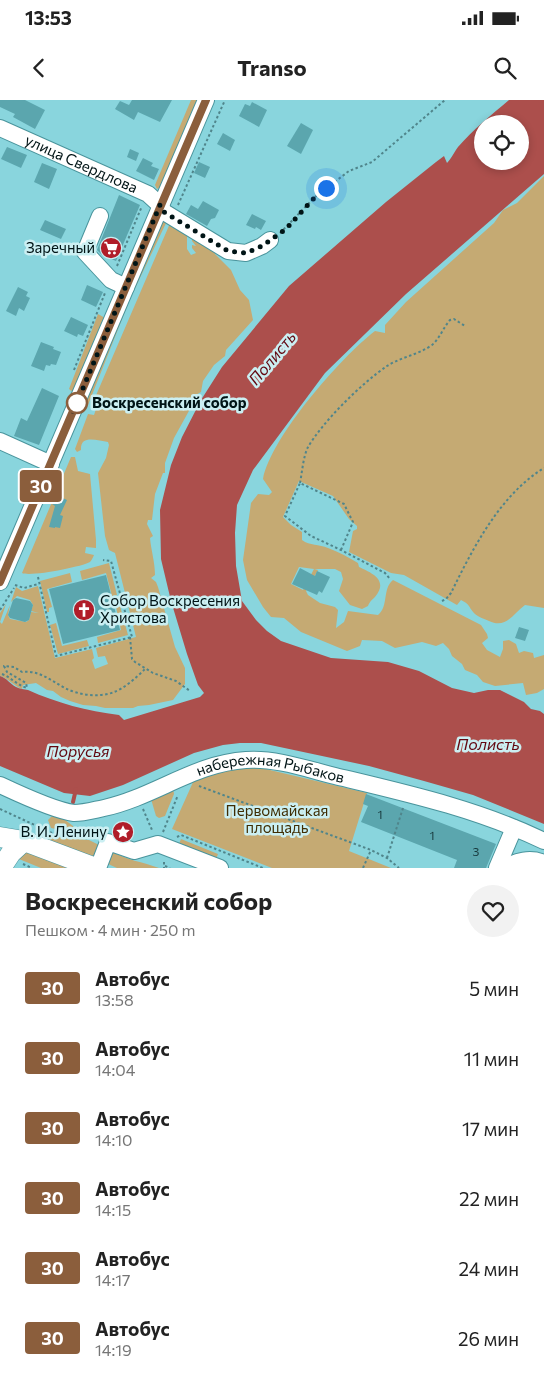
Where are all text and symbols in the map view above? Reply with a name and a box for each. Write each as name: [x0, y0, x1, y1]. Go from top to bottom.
text: 13:53: [25, 6, 72, 29]
icon: back: [25, 54, 53, 82]
text: Transo: [237, 54, 307, 81]
icon: search: [491, 54, 519, 82]
map controls: [474, 115, 529, 170]
button: locate: [474, 115, 529, 170]
street label: улица Свердлова: [23, 130, 141, 196]
your location: [314, 176, 339, 201]
supermarket icon: Заречный: [99, 236, 123, 260]
place label: Заречный: [26, 238, 95, 256]
water label: Полисть: [244, 327, 299, 388]
marker: Воскресенский собор: [66, 392, 88, 414]
place label: Воскресенский собор: [92, 393, 247, 411]
line badge: 30: [18, 470, 64, 502]
text: 30: [30, 475, 52, 497]
place label: Собор Воскресения Христова: [100, 591, 240, 626]
church icon: Собор Воскресения Христова: [72, 598, 96, 622]
water label: Полисть: [456, 734, 520, 753]
water label: Порусья: [46, 741, 110, 760]
street label: набережная Рыбаков: [193, 750, 346, 786]
park label: Первомайская площадь: [226, 801, 328, 836]
house number: 1: [377, 807, 383, 821]
place icon: В. И. Ленину: [111, 820, 135, 844]
place label: В. И. Ленину: [21, 822, 107, 840]
house number: 1: [429, 828, 435, 842]
house number: 3: [473, 844, 480, 858]
button: heart: [467, 885, 519, 937]
text: Воскресенский собор: [25, 886, 272, 915]
text: Пешком · 4 мин · 250 m: [25, 920, 195, 939]
text: Автобус: [95, 967, 170, 990]
text: 30: [41, 977, 64, 999]
text: 5 мин: [469, 977, 519, 1000]
text: 13:58: [95, 990, 134, 1009]
text: Автобус: [95, 1037, 170, 1060]
text: 30: [41, 1047, 64, 1069]
text: 11 мин: [464, 1047, 519, 1070]
text: 14:04: [95, 1060, 135, 1079]
text: Автобус: [95, 1107, 170, 1130]
text: 30: [41, 1117, 64, 1139]
text: 17 мин: [462, 1117, 519, 1140]
text: 14:10: [95, 1130, 133, 1149]
text: Автобус: [95, 1177, 170, 1200]
text: 30: [41, 1187, 64, 1209]
text: 22 мин: [459, 1187, 519, 1210]
text: 14:15: [95, 1200, 131, 1219]
text: Автобус: [95, 1247, 170, 1270]
text: 30: [41, 1257, 64, 1279]
text: 24 мин: [459, 1257, 519, 1280]
text: 14:17: [95, 1270, 131, 1289]
text: Автобус: [95, 1317, 170, 1340]
text: 30: [41, 1327, 64, 1349]
text: 26 мин: [458, 1327, 519, 1350]
text: 14:19: [95, 1340, 132, 1359]

